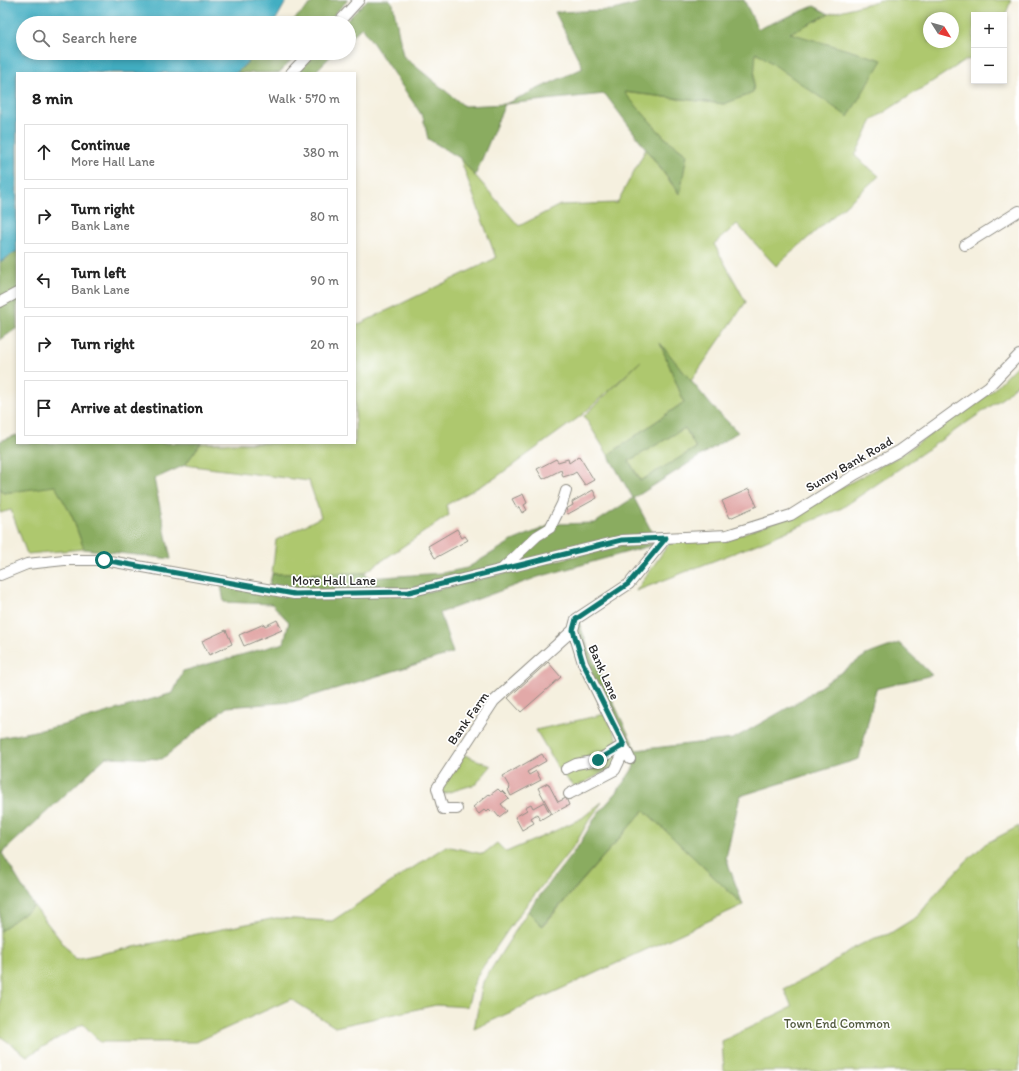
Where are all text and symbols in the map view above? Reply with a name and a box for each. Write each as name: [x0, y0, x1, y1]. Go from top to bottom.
north arrow: [923, 12, 959, 48]
map controls: [971, 12, 1007, 84]
button: +: [971, 12, 1007, 48]
search box: [16, 16, 356, 60]
icon: search: [30, 27, 52, 49]
text: Search here: [62, 29, 137, 47]
button: −: [971, 48, 1007, 84]
text: 8 min: [32, 88, 73, 108]
text: Walk · 570 m: [268, 91, 340, 106]
text: Continue: [71, 136, 130, 154]
icon: ahead: [33, 141, 55, 163]
text: 380 m: [303, 145, 339, 160]
text: More Hall Lane: [71, 154, 155, 169]
text: Turn right: [71, 200, 135, 218]
icon: right: [33, 205, 55, 227]
text: 80 m: [310, 209, 339, 224]
text: Bank Lane: [71, 218, 130, 233]
text: Turn left: [71, 264, 126, 282]
icon: left: [33, 269, 55, 291]
text: 90 m: [310, 273, 339, 288]
text: Bank Lane: [71, 282, 130, 297]
icon: right: [33, 333, 55, 355]
text: Turn right: [71, 335, 135, 353]
text: 20 m: [310, 337, 339, 352]
icon: arrive: [33, 397, 55, 419]
text: Arrive at destination: [71, 399, 203, 417]
street label: Sunny Bank Road: [803, 433, 895, 495]
route start: [95, 551, 113, 569]
street label: More Hall Lane: [292, 573, 376, 588]
street label: Bank Lane: [585, 642, 623, 702]
street label: Bank Farm: [444, 689, 492, 747]
route end: [589, 751, 607, 769]
park label: Town End Common: [784, 1016, 891, 1031]

